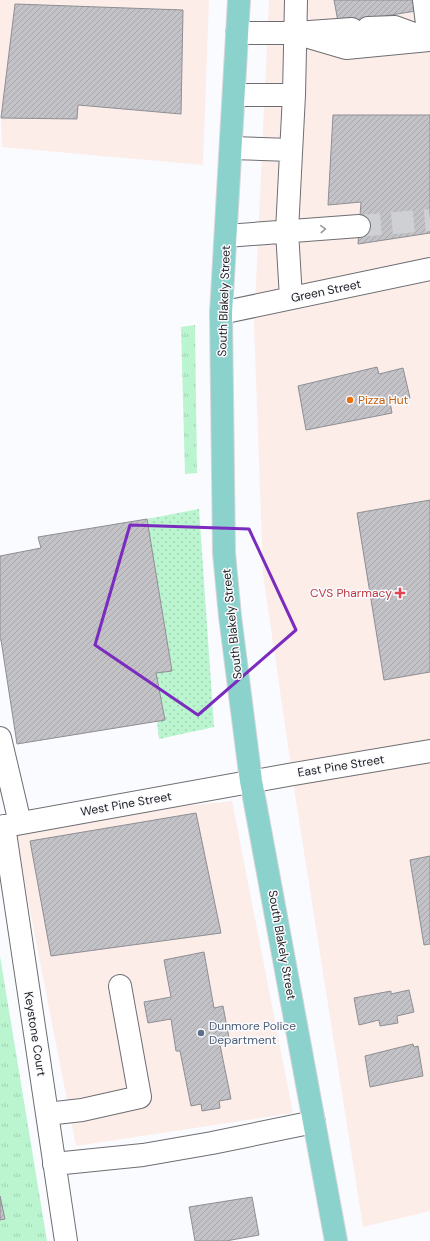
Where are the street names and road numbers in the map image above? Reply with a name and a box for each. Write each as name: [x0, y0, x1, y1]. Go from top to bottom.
street label: South Blakely Street: [214, 245, 234, 357]
street label: Green Street: [290, 276, 363, 306]
street label: South Blakely Street: [218, 568, 246, 680]
street label: East Pine Street: [296, 751, 386, 781]
street label: West Pine Street: [79, 788, 173, 820]
street label: South Blakely Street: [264, 889, 300, 1001]
street label: Keystone Court: [20, 990, 50, 1078]

